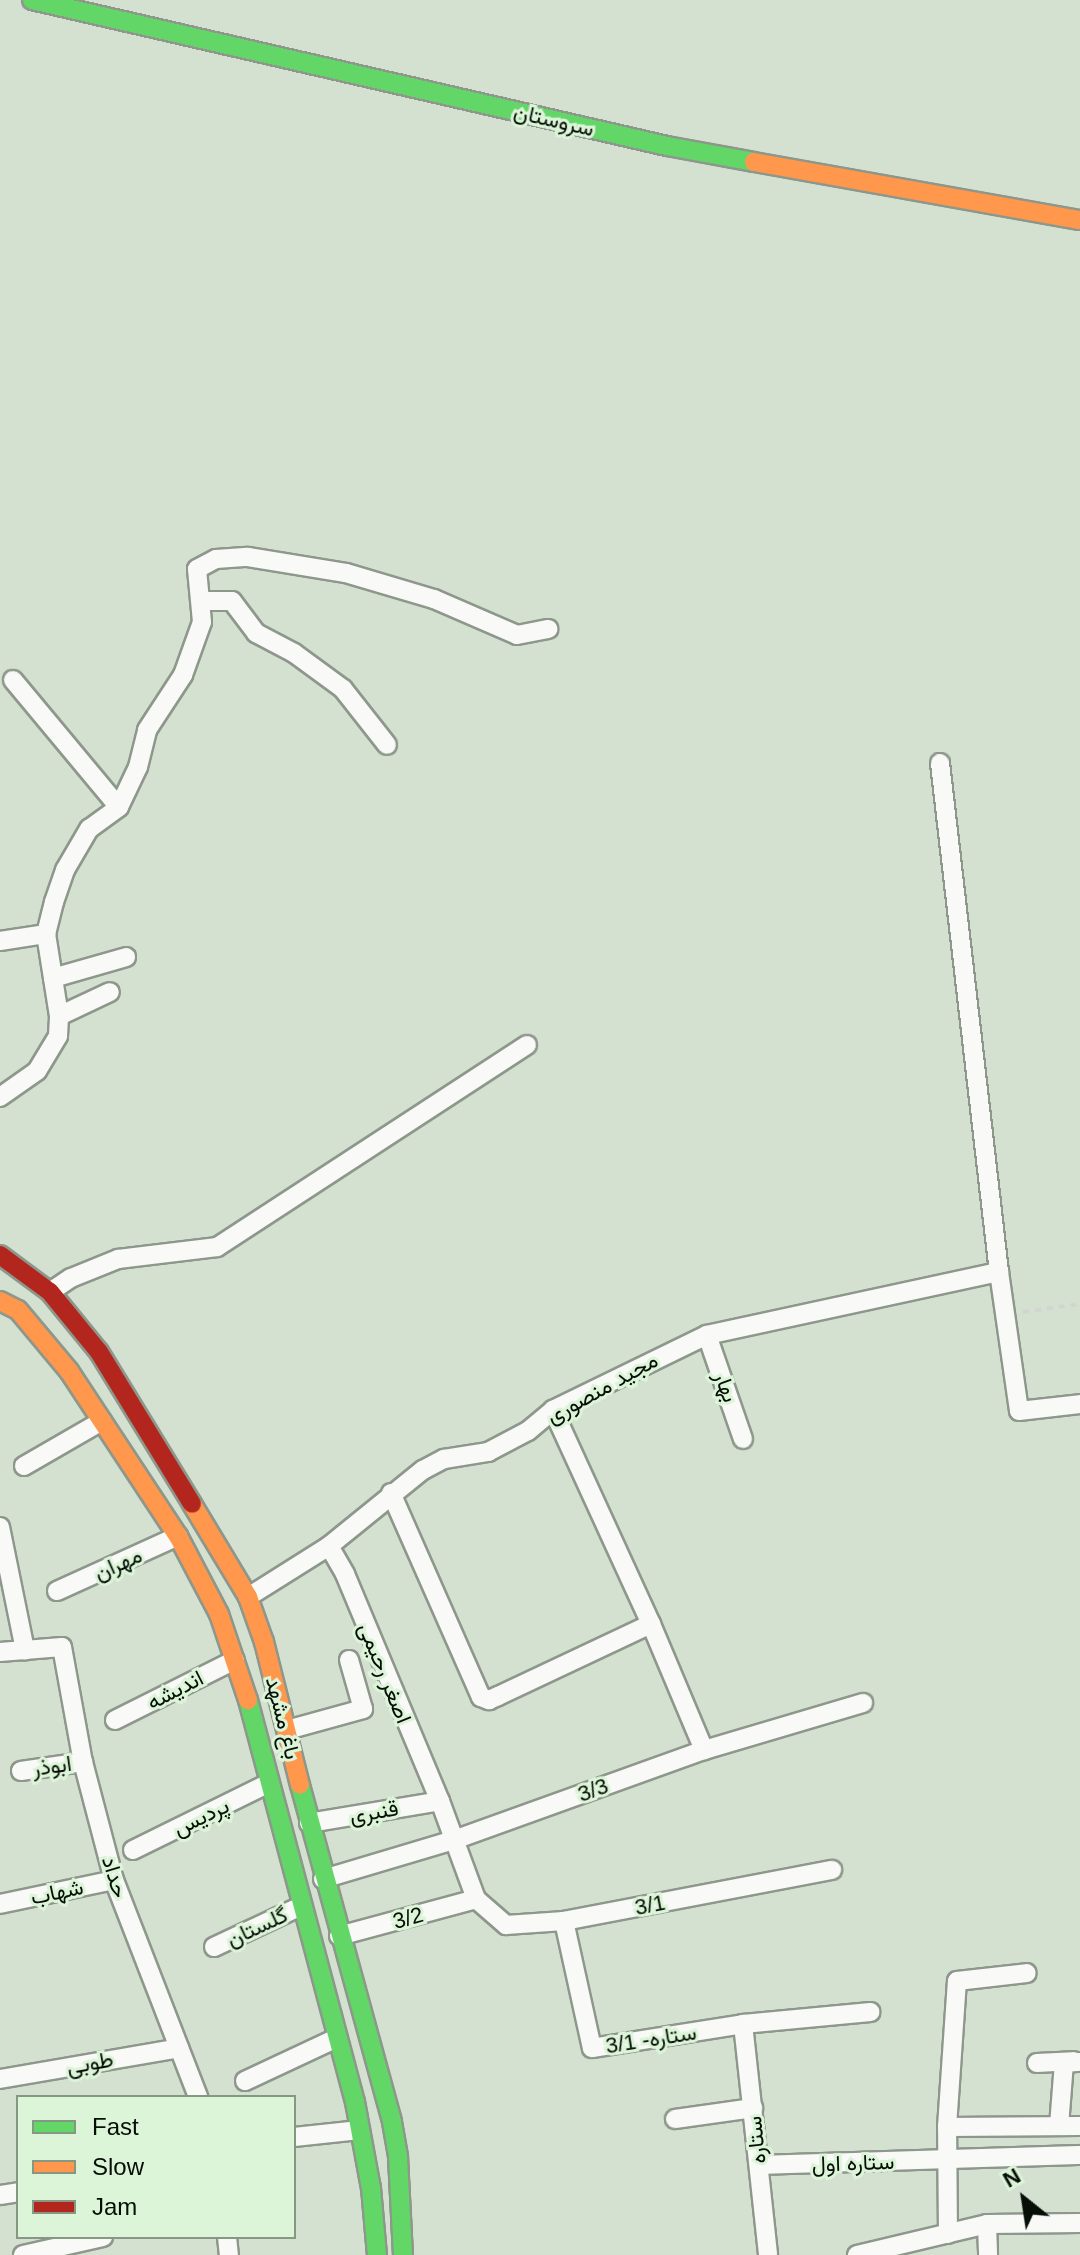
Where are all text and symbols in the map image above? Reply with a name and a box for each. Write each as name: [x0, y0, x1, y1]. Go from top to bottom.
street label: سروستان: [511, 98, 597, 142]
street label: مجید منصوری: [542, 1347, 662, 1429]
street label: بهار: [708, 1368, 744, 1406]
street label: مهران: [90, 1542, 146, 1586]
street label: اصغر رحیمی: [353, 1619, 417, 1727]
street label: اندیشه: [142, 1665, 208, 1715]
street label: باغ مشهد: [260, 1674, 306, 1762]
street label: ابوذر: [31, 1750, 73, 1782]
street label: 3/3: [574, 1772, 612, 1808]
street label: پردیس: [169, 1792, 233, 1842]
street label: قنبری: [348, 1795, 400, 1829]
street label: حداد: [96, 1853, 134, 1901]
street label: شهاب: [28, 1874, 86, 1910]
street label: 3/1: [632, 1889, 668, 1921]
street label: گلستان: [222, 1901, 292, 1953]
street label: 3/2: [390, 1901, 426, 1935]
street label: ستاره- 3/1: [604, 2019, 698, 2059]
street label: طوبی: [65, 2046, 115, 2080]
legend: [16, 2095, 296, 2239]
text: Fast: [92, 2113, 139, 2140]
street label: ستاره: [740, 2115, 772, 2165]
street label: ستاره اول: [811, 2148, 895, 2178]
text: Slow: [92, 2153, 144, 2180]
north arrow: [984, 2159, 1064, 2239]
text: N: [999, 2163, 1025, 2193]
text: Jam: [92, 2193, 137, 2220]

